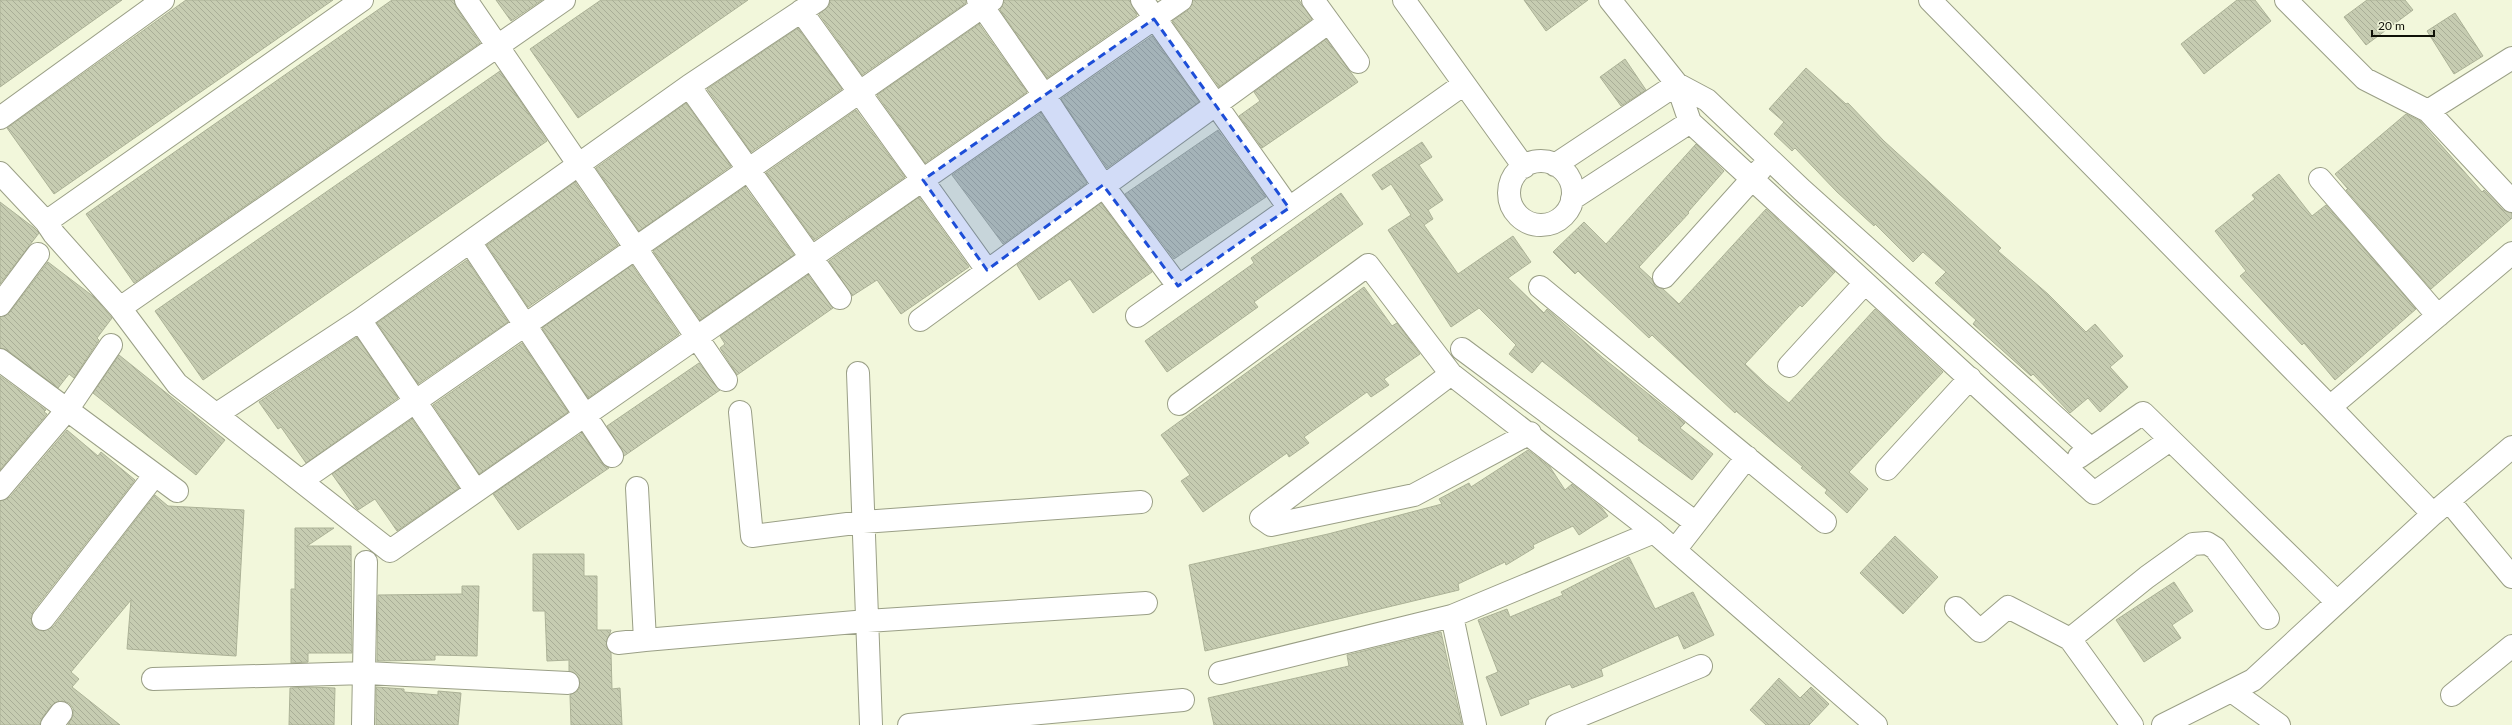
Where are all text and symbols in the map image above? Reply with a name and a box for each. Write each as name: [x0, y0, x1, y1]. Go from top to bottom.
scale bar: [2372, 12, 2434, 38]
text: 20 m: [2378, 18, 2405, 33]

